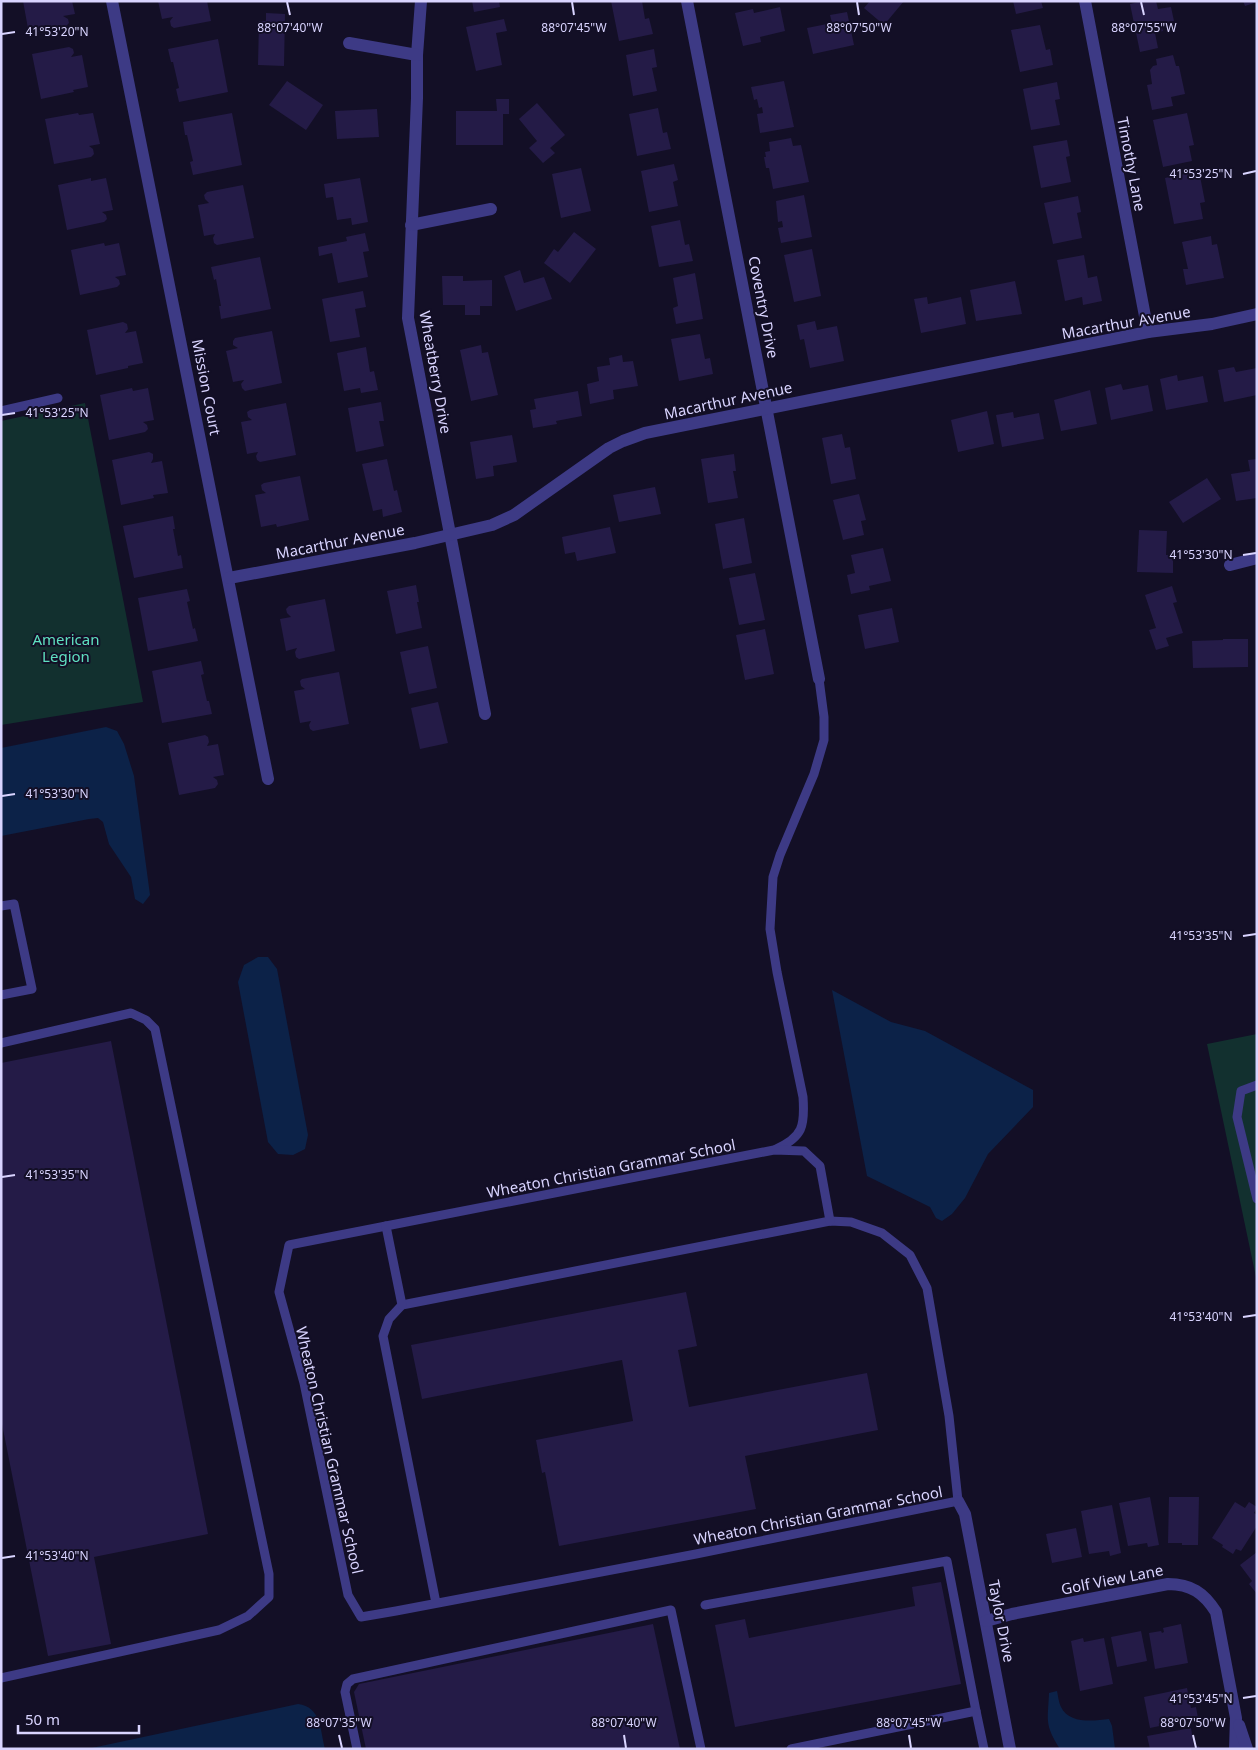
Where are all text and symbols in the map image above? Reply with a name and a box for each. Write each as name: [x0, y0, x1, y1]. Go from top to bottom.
text: 88°07'40"W: [257, 19, 323, 36]
text: 88°07'45"W: [541, 19, 607, 36]
text: 88°07'50"W: [826, 19, 892, 36]
text: 88°07'55"W: [1111, 19, 1177, 36]
text: 41°53'20"N: [25, 23, 89, 40]
street label: Timothy Lane: [1113, 115, 1151, 213]
text: 41°53'25"N: [1169, 165, 1233, 182]
street label: Coventry Drive: [744, 254, 784, 360]
street label: Macarthur Avenue: [1060, 301, 1192, 343]
street label: Wheatberry Drive: [415, 309, 457, 435]
street label: Mission Court: [188, 337, 226, 437]
street label: Macarthur Avenue: [662, 377, 794, 423]
text: 41°53'25"N: [25, 404, 89, 421]
street label: Macarthur Avenue: [274, 519, 406, 563]
text: 41°53'30"N: [1169, 546, 1233, 563]
park label: American Legion: [32, 629, 100, 666]
text: 41°53'30"N: [25, 785, 89, 802]
text: 41°53'35"N: [1169, 927, 1233, 944]
street label: Wheaton Christian Grammar School: [485, 1134, 737, 1202]
text: 41°53'35"N: [25, 1166, 89, 1183]
text: 41°53'40"N: [1169, 1308, 1233, 1325]
street label: Wheaton Christian Grammar School: [292, 1324, 368, 1576]
street label: Wheaton Christian Grammar School: [692, 1481, 944, 1549]
text: 41°53'40"N: [25, 1547, 89, 1564]
street label: Golf View Lane: [1059, 1559, 1165, 1599]
street label: Taylor Drive: [984, 1578, 1020, 1664]
text: 41°53'45"N: [1169, 1690, 1233, 1707]
scale bar: [18, 1702, 139, 1734]
text: 50 m: [25, 1709, 60, 1729]
text: 88°07'35"W: [306, 1714, 372, 1731]
text: 88°07'40"W: [591, 1714, 657, 1731]
text: 88°07'45"W: [876, 1714, 942, 1731]
text: 88°07'50"W: [1160, 1714, 1226, 1731]

